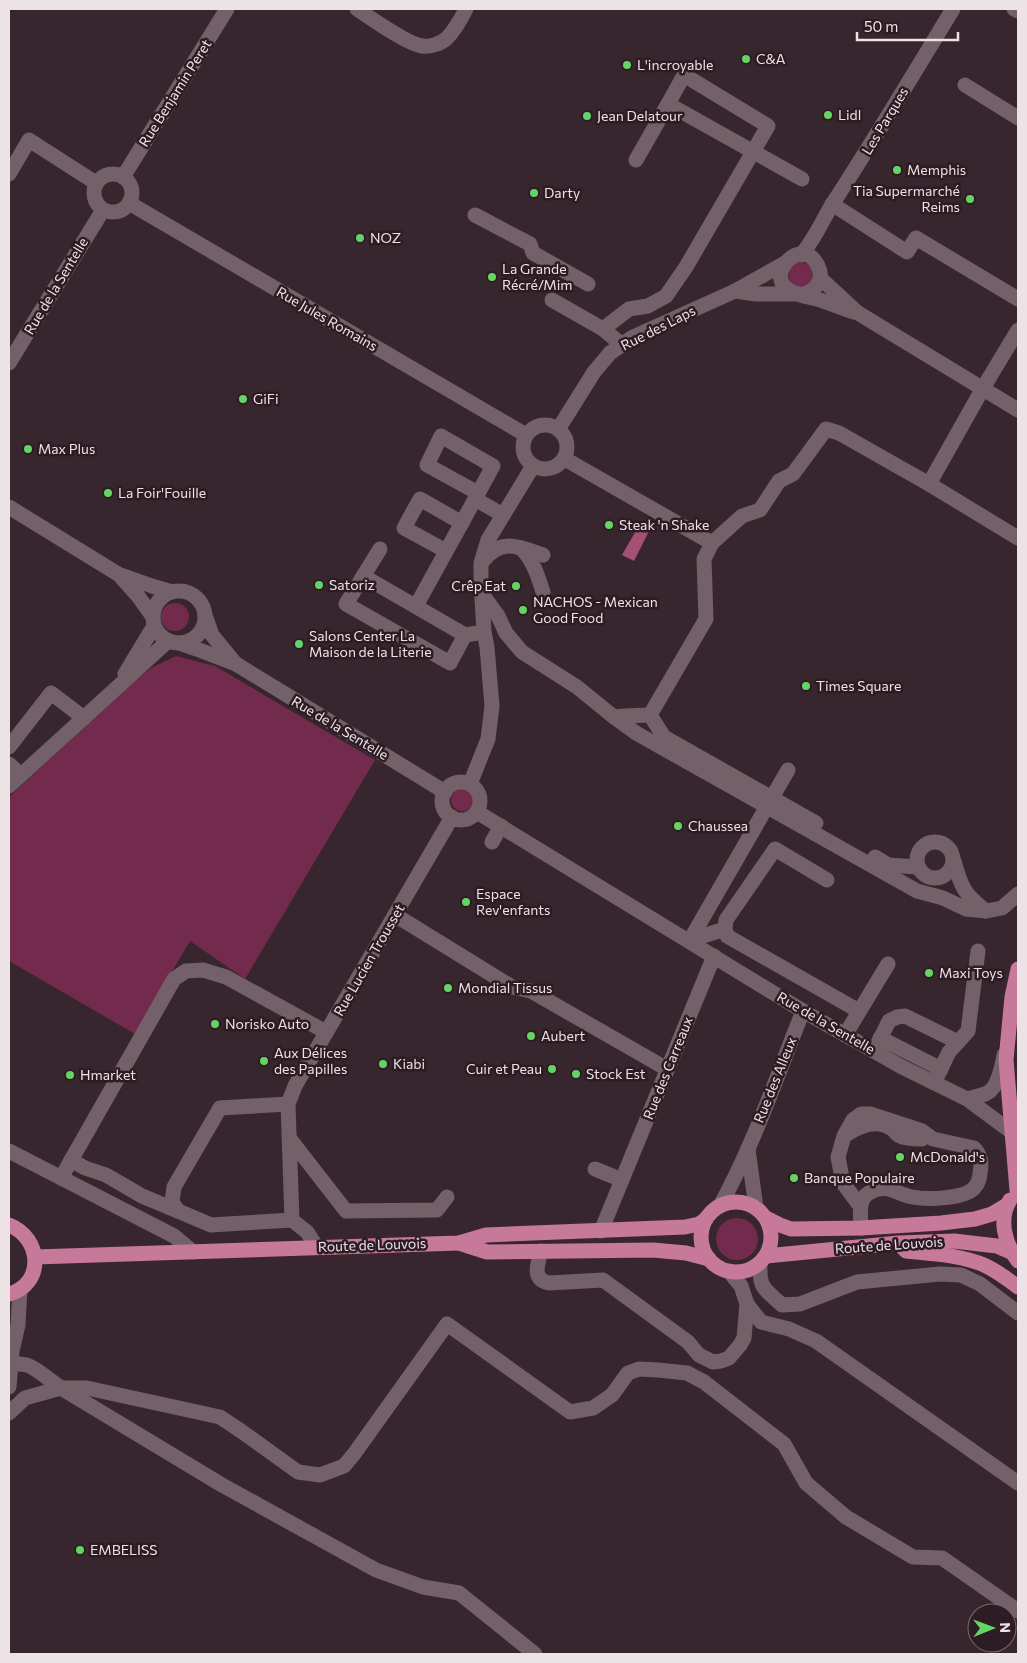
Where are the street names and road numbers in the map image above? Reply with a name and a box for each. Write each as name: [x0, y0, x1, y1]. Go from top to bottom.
street label: Rue Benjamin Peret: [135, 36, 215, 150]
street label: Les Parques: [858, 84, 911, 158]
street label: Rue de la Sentelle: [20, 234, 91, 337]
street label: Rue Jules Romains: [274, 283, 381, 354]
street label: Rue des Laps: [618, 301, 698, 354]
street label: Rue de la Sentelle: [289, 692, 392, 763]
street label: Rue Lucien Trousset: [330, 900, 408, 1019]
street label: Rue de la Sentelle: [774, 988, 878, 1057]
street label: Rue des Carreaux: [639, 1013, 696, 1122]
street label: Rue des Alleux: [750, 1034, 800, 1125]
street label: Route de Louvois: [834, 1232, 944, 1257]
street label: Route de Louvois: [318, 1234, 426, 1255]

